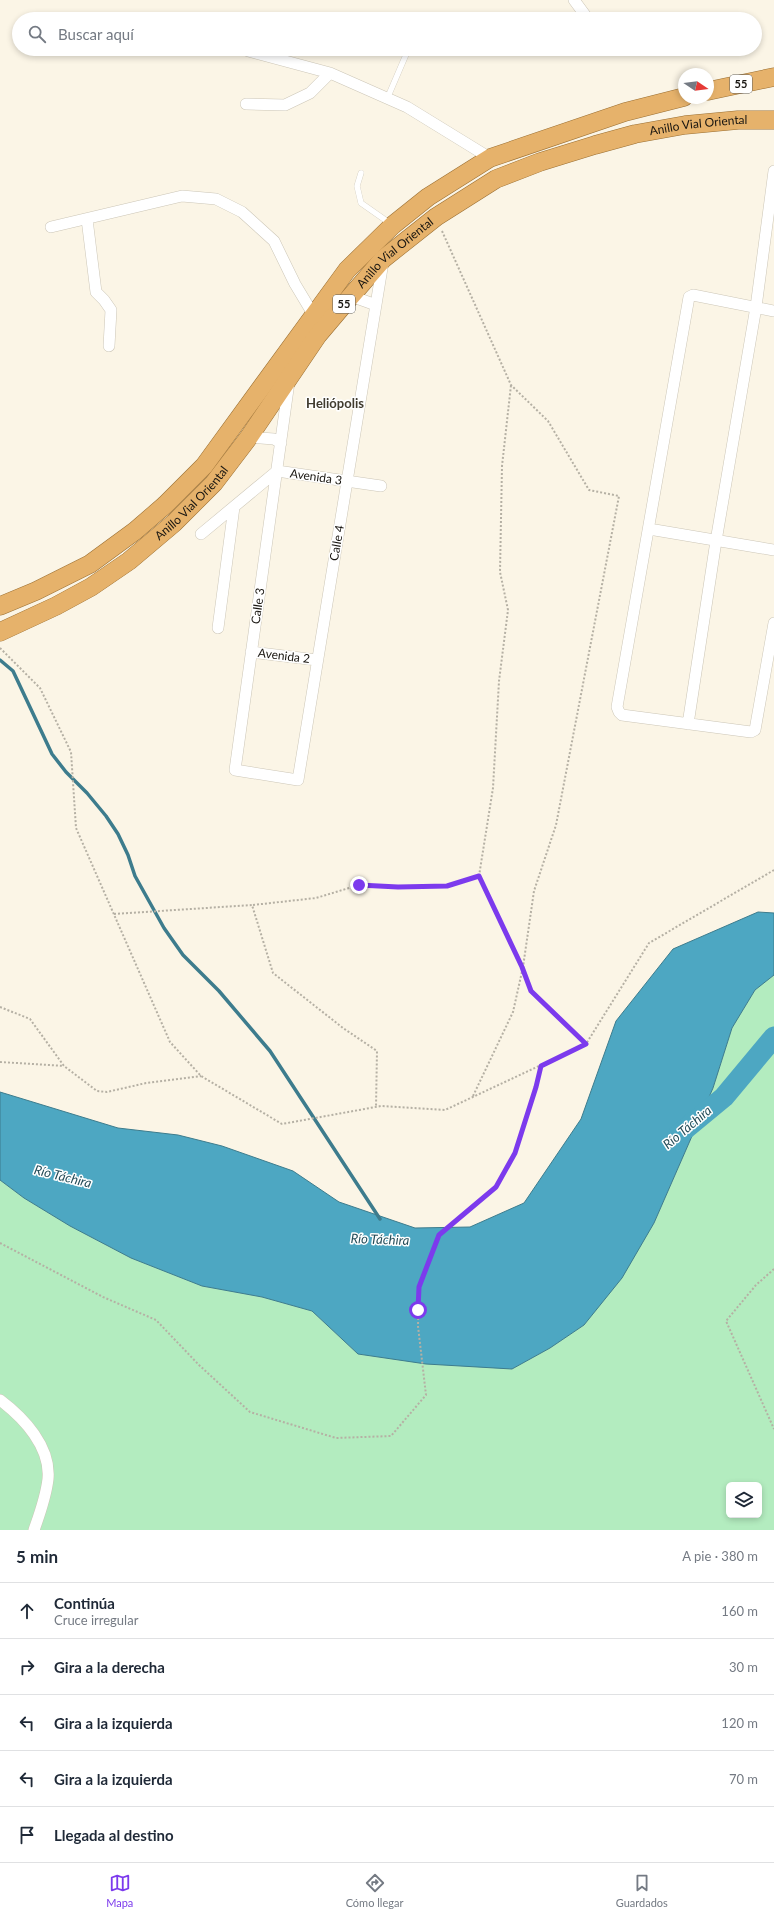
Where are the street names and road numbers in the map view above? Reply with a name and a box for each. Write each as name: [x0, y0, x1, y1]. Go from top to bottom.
road number: 55: [730, 75, 752, 93]
street label: Anillo Vial Oriental: [648, 112, 747, 138]
street label: Anillo Vial Oriental: [353, 214, 436, 291]
road number: 55: [333, 295, 355, 313]
street label: Anillo Vial Oriental: [151, 463, 231, 543]
street label: Avenida 3: [289, 465, 343, 488]
street label: Calle 4: [326, 524, 347, 562]
street label: Calle 3: [248, 587, 267, 625]
street label: Avenida 2: [257, 645, 311, 666]

